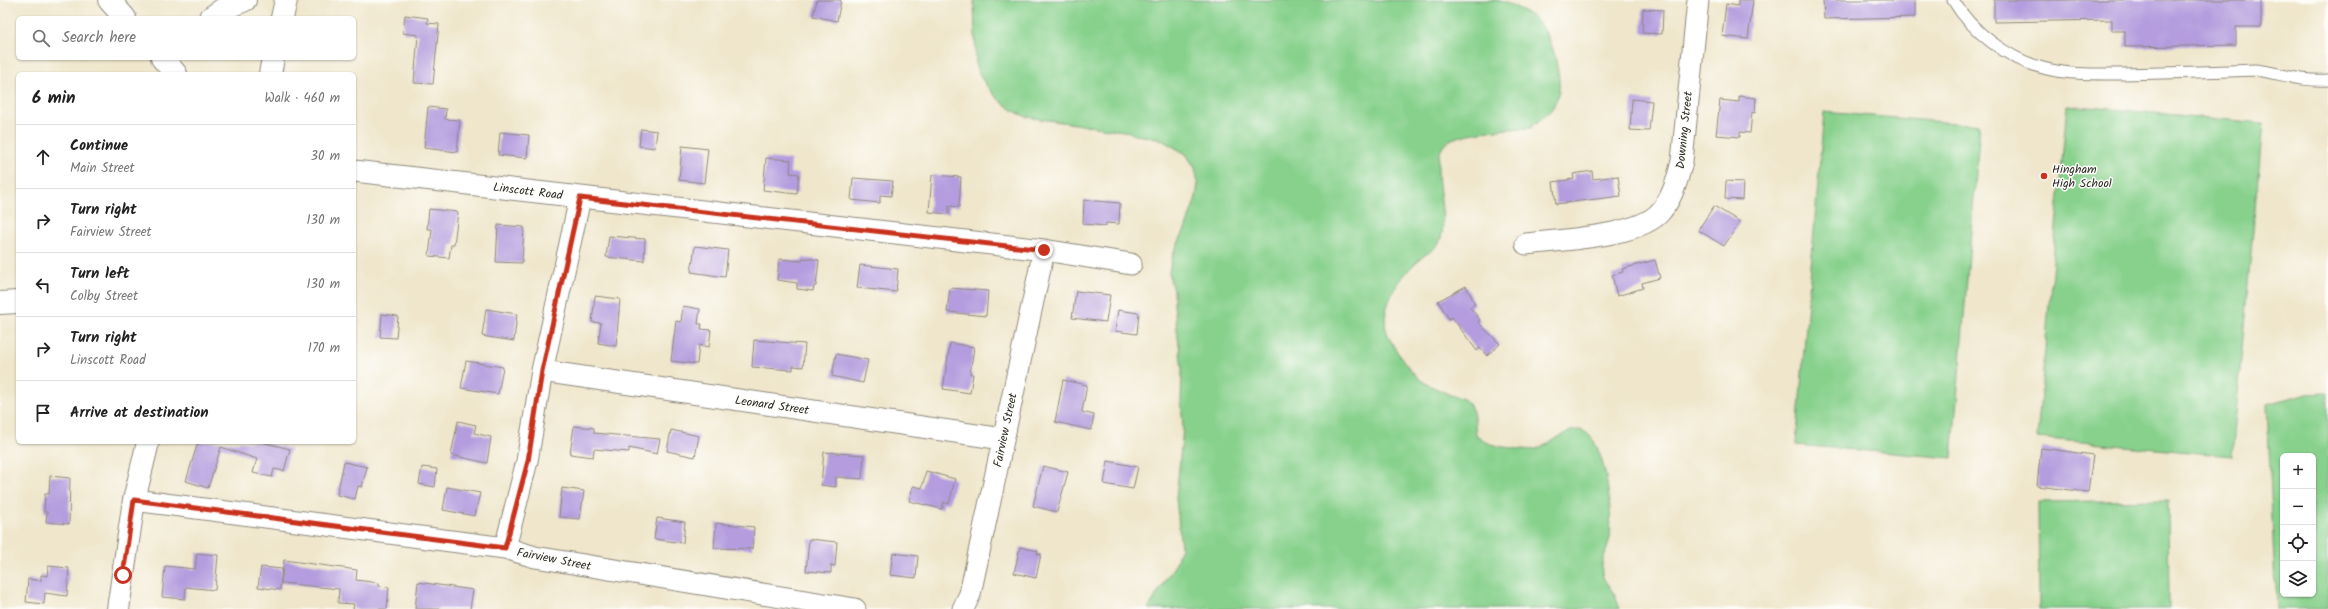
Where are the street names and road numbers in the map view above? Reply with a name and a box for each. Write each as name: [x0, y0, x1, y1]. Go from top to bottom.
street label: Downing Street: [1671, 90, 1698, 170]
street label: Linscott Road: [492, 178, 565, 205]
street label: Leonard Street: [734, 391, 811, 420]
street label: Fairview Street: [988, 391, 1023, 469]
street label: Fairview Street: [515, 543, 593, 576]

